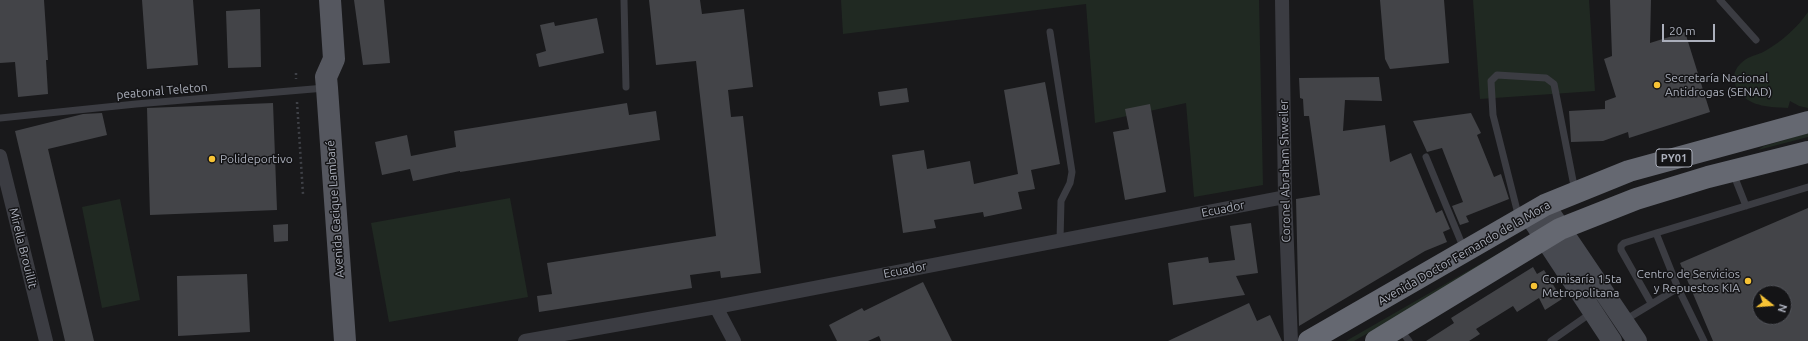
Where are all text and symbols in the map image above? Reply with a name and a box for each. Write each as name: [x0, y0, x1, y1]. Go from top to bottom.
scale bar: [1664, 16, 1717, 42]
text: 20 m: [1669, 24, 1696, 37]
place label: Secretaría Nacional Antidrogas (SENAD): [1665, 71, 1772, 99]
street label: peatonal Teleton: [116, 80, 208, 102]
marker: Secretaría Nacional Antidrogas (SENAD): [1652, 80, 1662, 90]
street label: Coronel Abraham Shweiler: [1277, 99, 1293, 243]
street label: Avenida Cacique Lambaré: [323, 140, 347, 278]
road number: PY01: [1656, 149, 1692, 167]
place label: Polideportivo: [220, 152, 293, 166]
marker: Polideportivo: [207, 154, 217, 164]
street label: Ecuador: [1200, 198, 1246, 220]
street label: Avenida Doctor Fernando de la Mora: [1375, 198, 1553, 308]
street label: Mirella Brouillit: [6, 206, 40, 290]
street label: Ecuador: [882, 259, 928, 281]
place label: Centro de Servicios y Repuestos KIA: [1637, 267, 1740, 295]
place label: Comisaría 15ta Metropolitana: [1542, 272, 1622, 300]
marker: Centro de Servicios y Repuestos KIA: [1743, 276, 1753, 286]
marker: Comisaría 15ta Metropolitana: [1529, 281, 1539, 291]
north arrow: [1752, 285, 1792, 325]
text: N: [1776, 303, 1789, 314]

